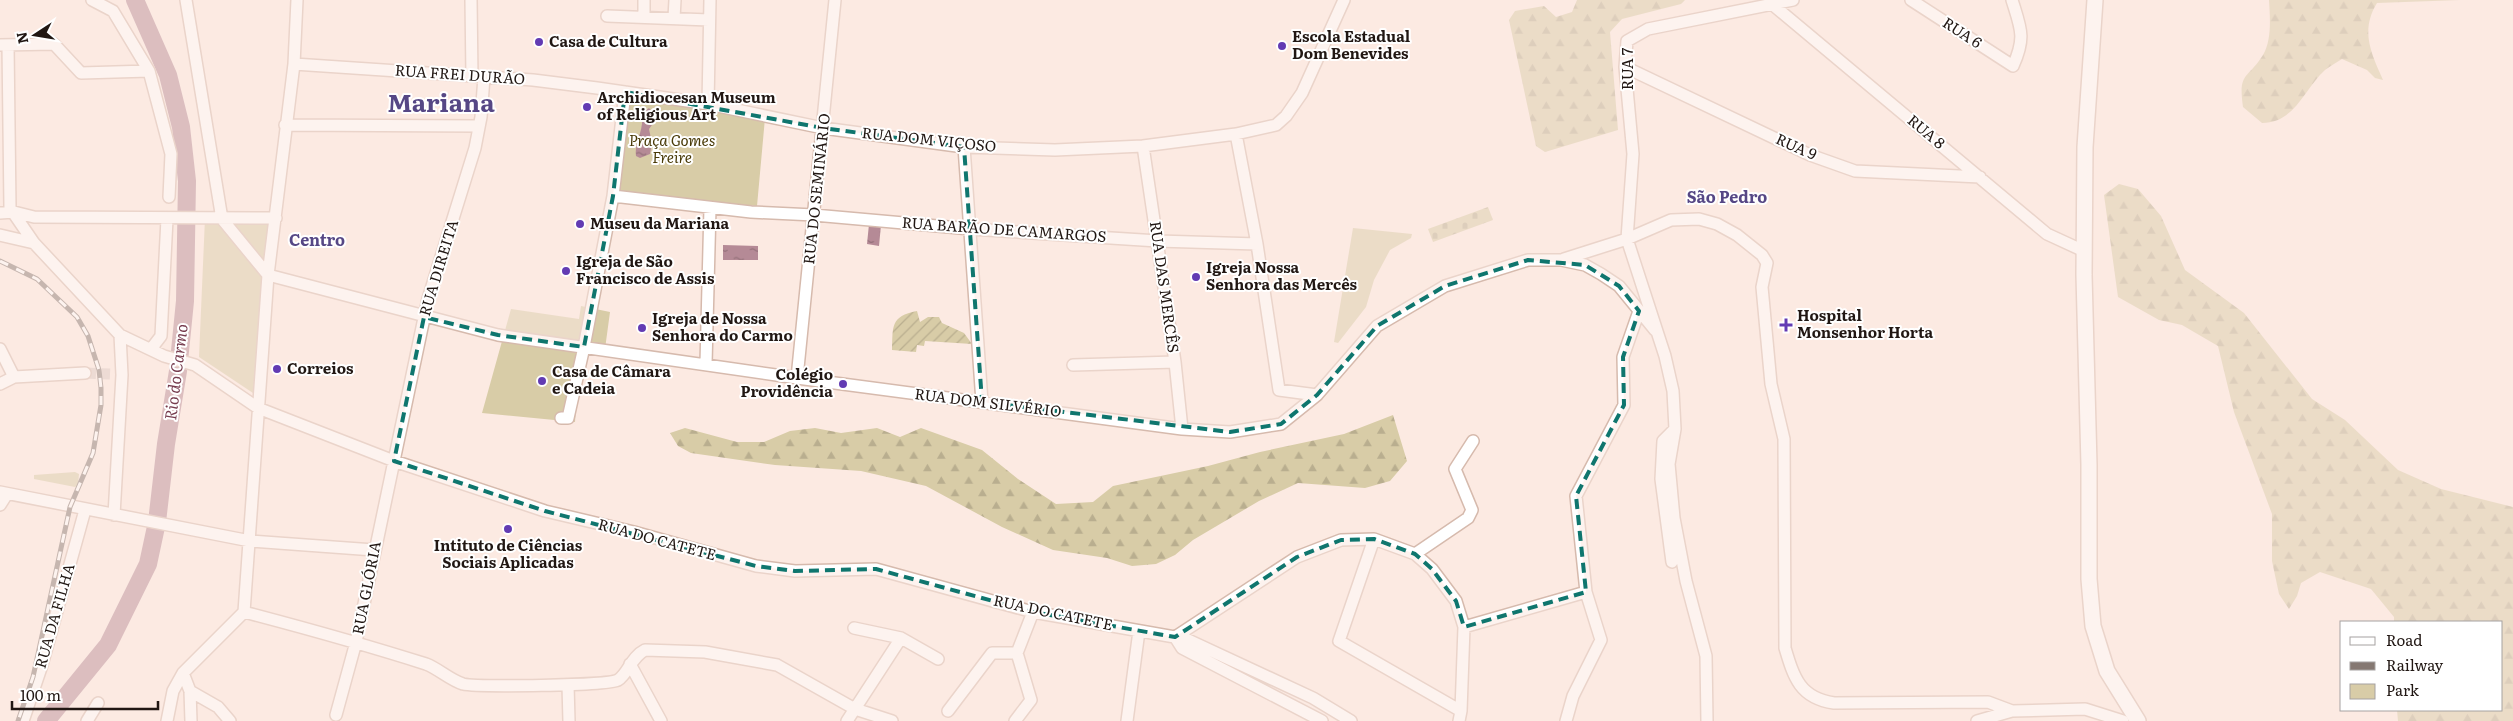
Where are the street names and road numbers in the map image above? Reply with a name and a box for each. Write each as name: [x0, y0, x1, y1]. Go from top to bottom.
street label: RUA 6: [1938, 10, 1987, 53]
street label: RUA 7: [1615, 47, 1638, 90]
street label: RUA FREI DURÃO: [394, 57, 526, 90]
street label: RUA 8: [1903, 108, 1951, 154]
street label: RUA DO SEMINÁRIO: [796, 112, 835, 266]
street label: RUA DOM VIÇOSO: [861, 120, 997, 157]
street label: RUA 9: [1772, 126, 1821, 165]
street label: RUA BARÃO DE CAMARGOS: [901, 210, 1107, 247]
street label: RUA DIREITA: [412, 216, 463, 319]
street label: RUA DAS MERCÊS: [1145, 219, 1186, 354]
street label: RUA DOM SILVÉRIO: [913, 381, 1063, 422]
street label: RUA DO CATETE: [596, 512, 719, 565]
street label: RUA GLÓRIA: [345, 539, 386, 637]
street label: RUA DA FILHA: [28, 560, 80, 671]
street label: RUA DO CATETE: [992, 588, 1115, 635]

